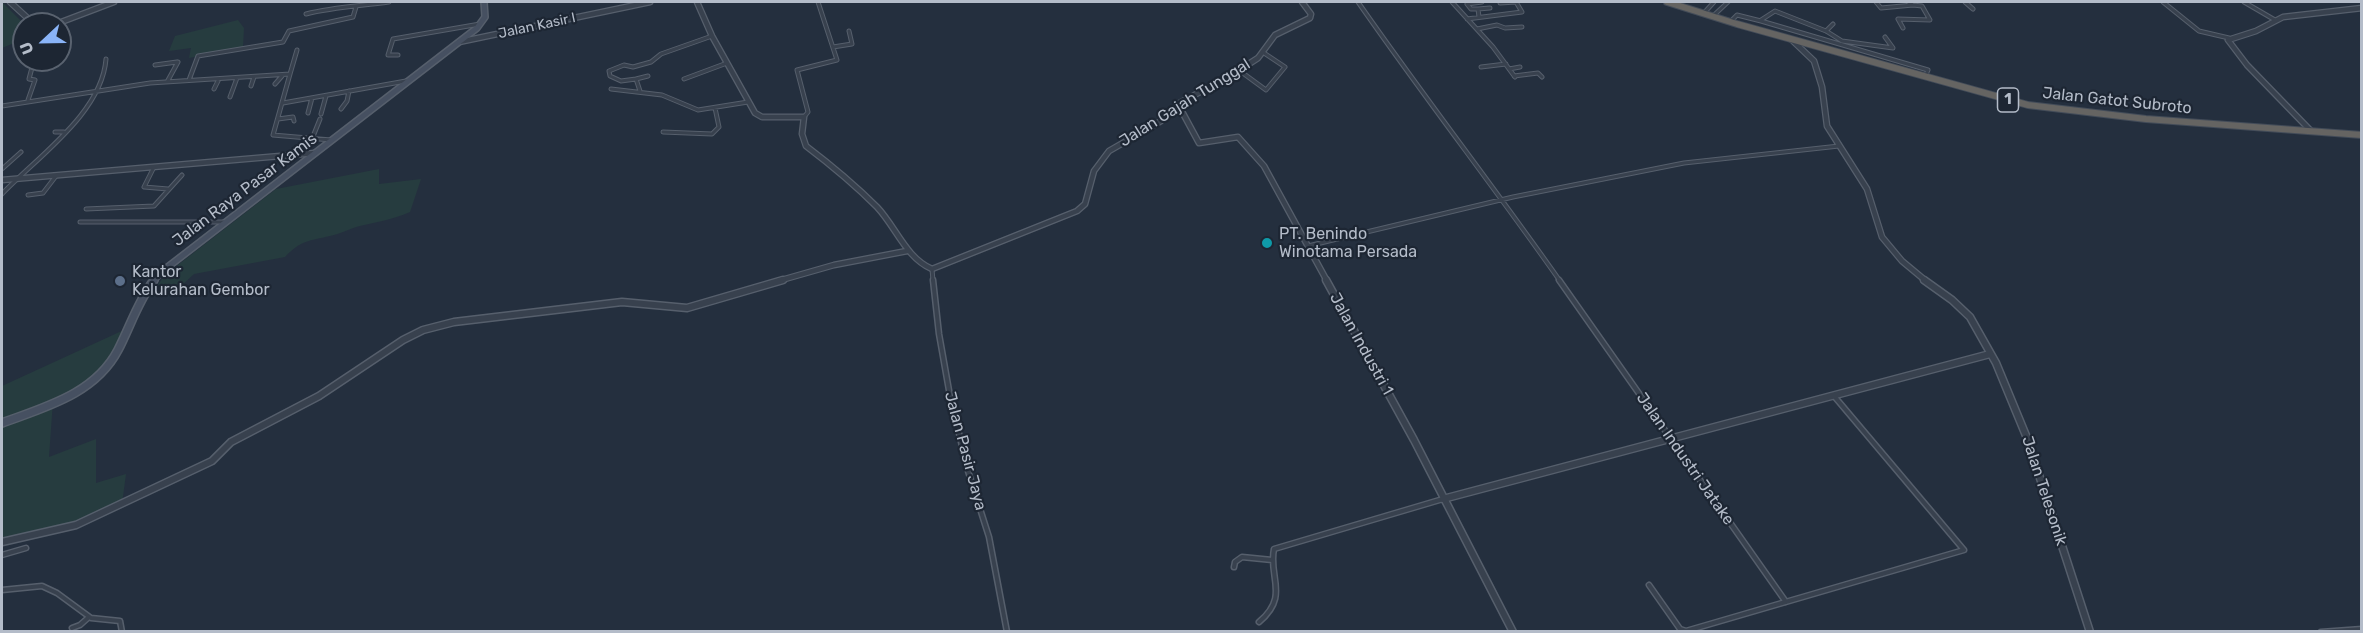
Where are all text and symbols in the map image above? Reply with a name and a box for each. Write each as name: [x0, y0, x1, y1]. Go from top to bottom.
street label: Jalan Kasir I: [497, 10, 577, 42]
north arrow: [12, 12, 72, 72]
text: U: [16, 39, 38, 57]
street label: Jalan Gajah Tunggal: [1116, 55, 1254, 151]
street label: Jalan Gatot Subroto: [2041, 84, 2193, 118]
road number: 1: [1998, 88, 2018, 112]
street label: Jalan Raya Pasar Kamis: [169, 129, 321, 251]
place label: PT. Benindo Winotama Persada: [1279, 224, 1417, 262]
marker: PT. Benindo Winotama Persada: [1260, 236, 1274, 250]
place label: Kantor Kelurahan Gembor: [132, 262, 269, 300]
marker: Kantor Kelurahan Gembor: [113, 274, 127, 288]
street label: Jalan Industri 1: [1325, 290, 1397, 398]
street label: Jalan Pasir Jaya: [940, 389, 990, 513]
street label: Jalan Industri Jatake: [1632, 389, 1738, 529]
street label: Jalan Telesonik: [2017, 434, 2071, 548]

